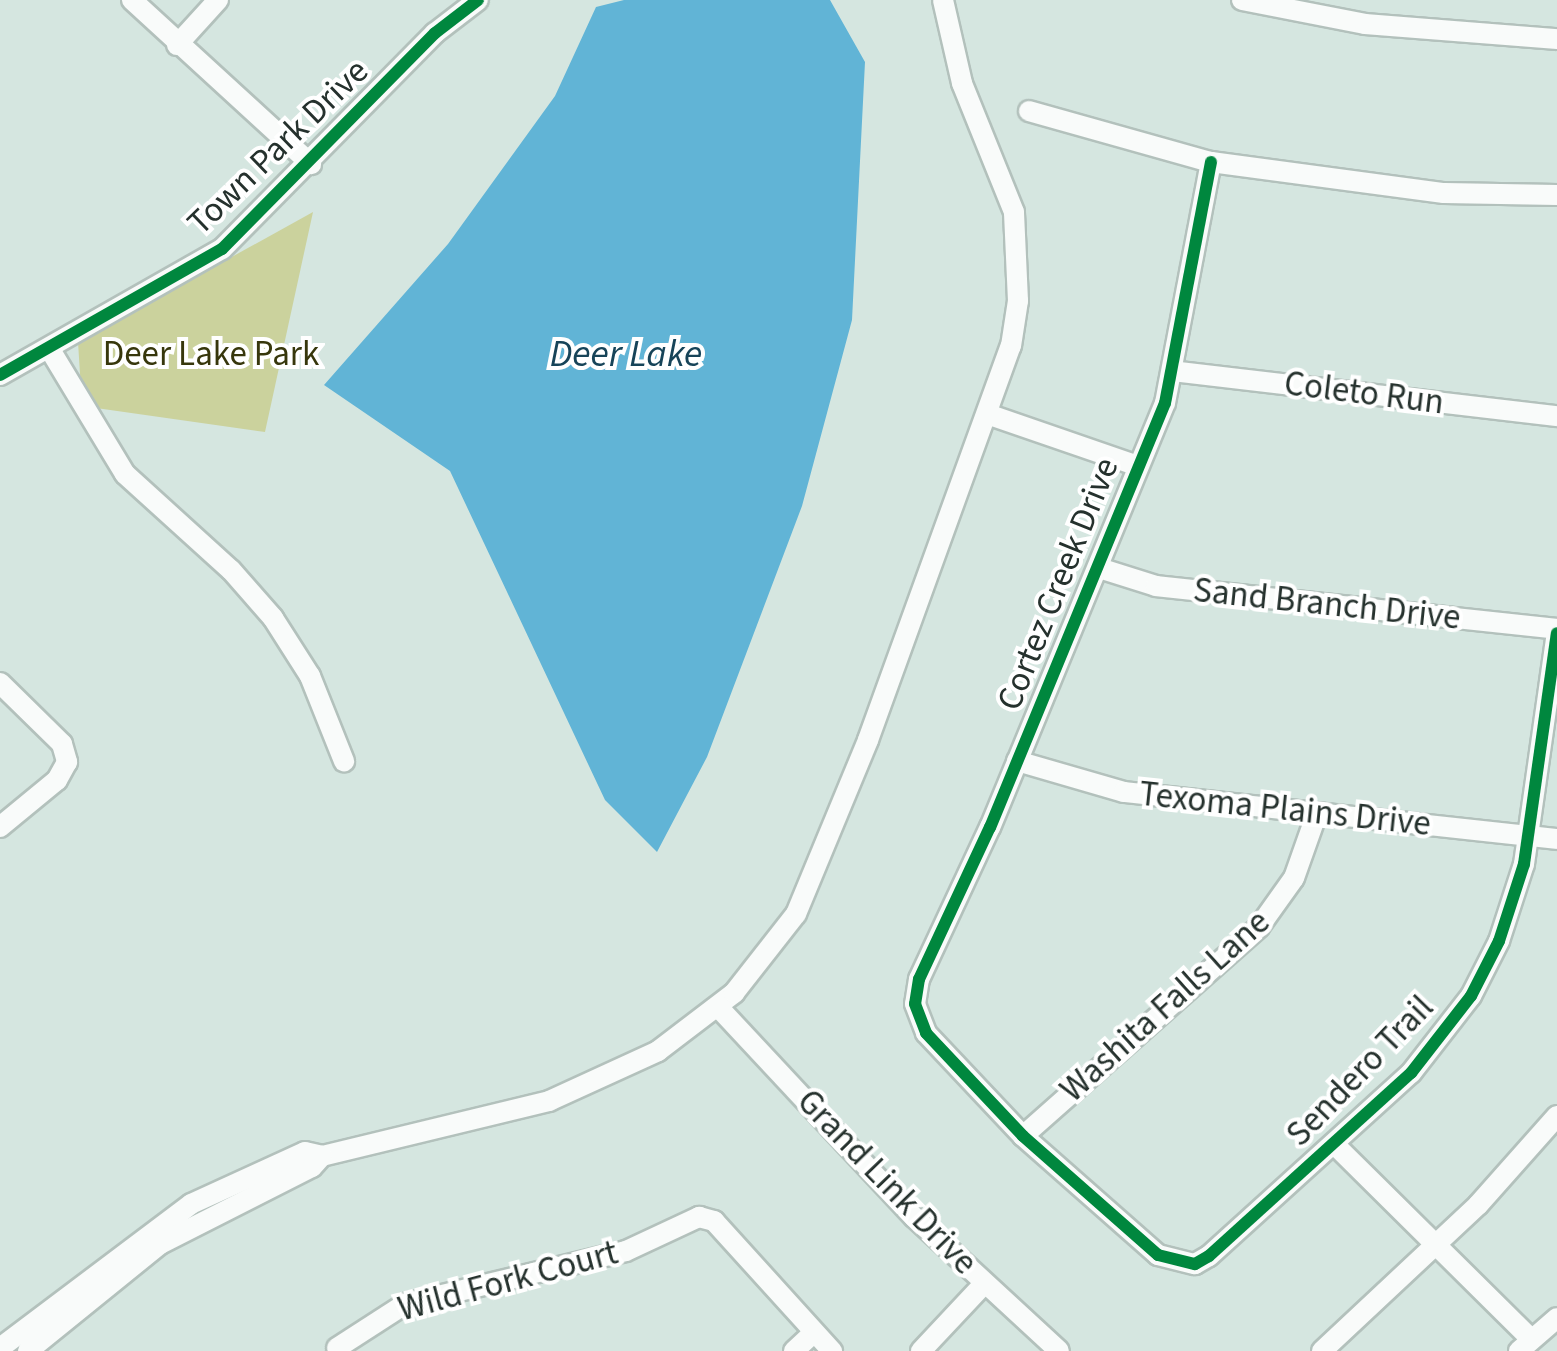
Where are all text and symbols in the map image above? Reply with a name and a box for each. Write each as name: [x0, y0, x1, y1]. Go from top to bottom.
street label: Town Park Drive: [179, 50, 377, 244]
water label: Deer Lake: [550, 332, 702, 378]
park label: Deer Lake Park: [103, 333, 319, 375]
street label: Coleto Run: [1282, 362, 1446, 424]
street label: Cortez Creek Drive: [988, 452, 1128, 716]
street label: Sand Branch Drive: [1191, 569, 1463, 639]
street label: Texoma Plains Drive: [1137, 773, 1433, 845]
street label: Washita Falls Lane: [1052, 901, 1278, 1111]
street label: Sendero Trail: [1278, 987, 1442, 1155]
street label: Grand Link Drive: [788, 1081, 986, 1283]
street label: Wild Fork Court: [394, 1232, 622, 1330]

